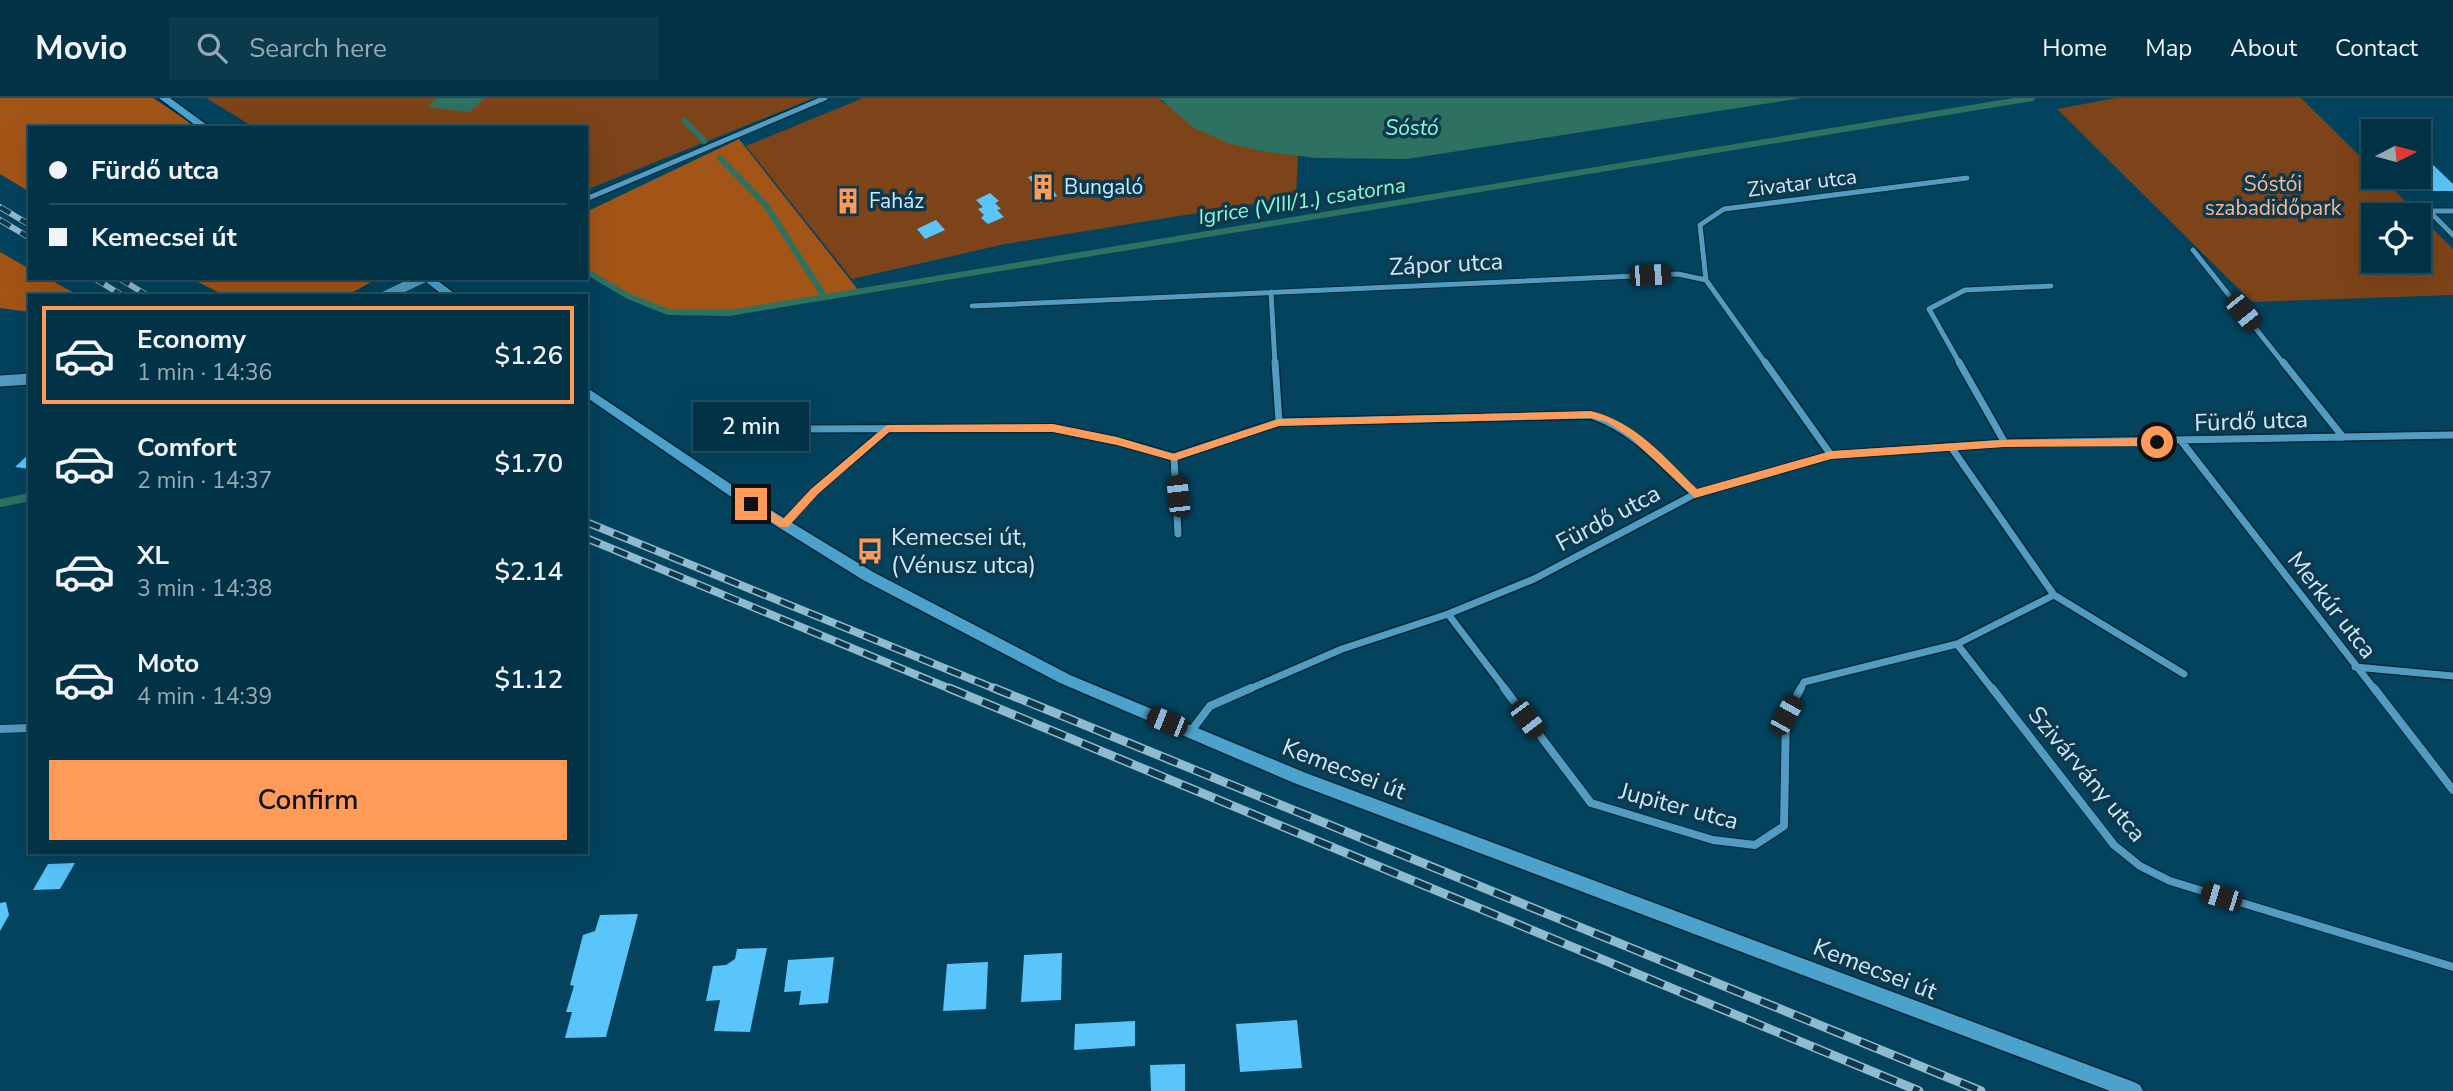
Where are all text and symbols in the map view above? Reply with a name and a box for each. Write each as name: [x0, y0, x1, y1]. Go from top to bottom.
search box: [169, 17, 659, 80]
text: Movio: [35, 26, 127, 71]
icon: search: [193, 29, 231, 67]
text: Search here: [249, 31, 387, 66]
text: Home: [2042, 32, 2107, 64]
text: Map: [2145, 32, 2192, 64]
text: About: [2230, 32, 2297, 64]
text: Contact: [2335, 32, 2418, 64]
water label: Sóstó: [1385, 114, 1439, 142]
north arrow: [2361, 119, 2431, 189]
map controls: [2361, 119, 2431, 273]
text: Fürdő utca: [91, 153, 219, 188]
street label: Zivatar utca: [1746, 162, 1858, 204]
park label: Sóstói szabadidőpark: [2205, 170, 2342, 222]
water label: Igrice (VIII/1.) csatorna: [1196, 171, 1408, 231]
building icon: Bungaló: [1028, 172, 1058, 202]
place label: Bungaló: [1064, 173, 1143, 201]
building icon: Faház: [833, 186, 863, 216]
place label: Faház: [869, 187, 924, 215]
button: locate: [2361, 203, 2431, 273]
text: Kemecsei út: [91, 220, 237, 255]
street label: Zápor utca: [1388, 245, 1504, 283]
car: [1629, 263, 1672, 287]
car: [2222, 289, 2265, 335]
text: Economy: [137, 322, 246, 357]
icon: car: [53, 324, 116, 387]
text: $1.26: [494, 338, 563, 373]
text: 1 min · 14:36: [137, 357, 272, 388]
callout: 2 min: [693, 402, 809, 452]
street label: Fürdő utca: [2194, 403, 2308, 439]
text: 2 min: [722, 411, 780, 442]
route start: [2141, 426, 2173, 458]
text: Comfort: [137, 430, 237, 465]
icon: car: [53, 432, 116, 495]
text: $1.70: [494, 446, 563, 481]
text: 2 min · 14:37: [137, 465, 272, 496]
car: [1166, 474, 1191, 518]
street label: Fürdő utca: [1550, 477, 1666, 559]
route end: [735, 488, 767, 520]
place label: Kemecsei út, (Vénusz utca): [891, 521, 1036, 581]
bus stop icon: Kemecsei út, (Vénusz utca): [855, 536, 885, 566]
text: XL: [137, 538, 169, 573]
icon: car: [53, 540, 116, 603]
street label: Merkúr utca: [2280, 545, 2384, 665]
text: $2.14: [494, 554, 563, 589]
text: 3 min · 14:38: [137, 573, 272, 604]
text: Moto: [137, 646, 199, 681]
icon: car: [53, 648, 116, 711]
text: $1.12: [494, 662, 563, 697]
text: 4 min · 14:39: [137, 681, 272, 712]
car: [1767, 692, 1806, 738]
car: [1506, 696, 1549, 742]
street label: Szivárvány utca: [2021, 699, 2153, 849]
car: [1144, 704, 1191, 740]
street label: Kemecsei út: [1278, 731, 1411, 807]
button: Confirm: [49, 760, 567, 840]
street label: Jupiter utca: [1615, 774, 1742, 837]
car: [2198, 881, 2245, 913]
street label: Kemecsei út: [1809, 931, 1942, 1007]

